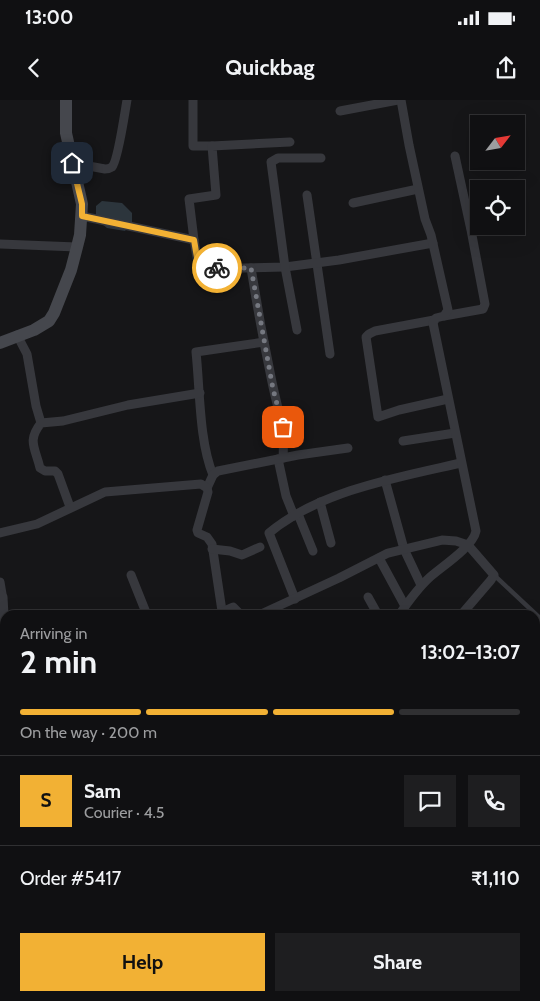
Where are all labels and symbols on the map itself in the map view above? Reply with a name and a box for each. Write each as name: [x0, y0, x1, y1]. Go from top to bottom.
north arrow: [470, 115, 525, 170]
pin: [51, 142, 93, 184]
courier: [192, 243, 242, 293]
pin: [262, 406, 304, 448]

